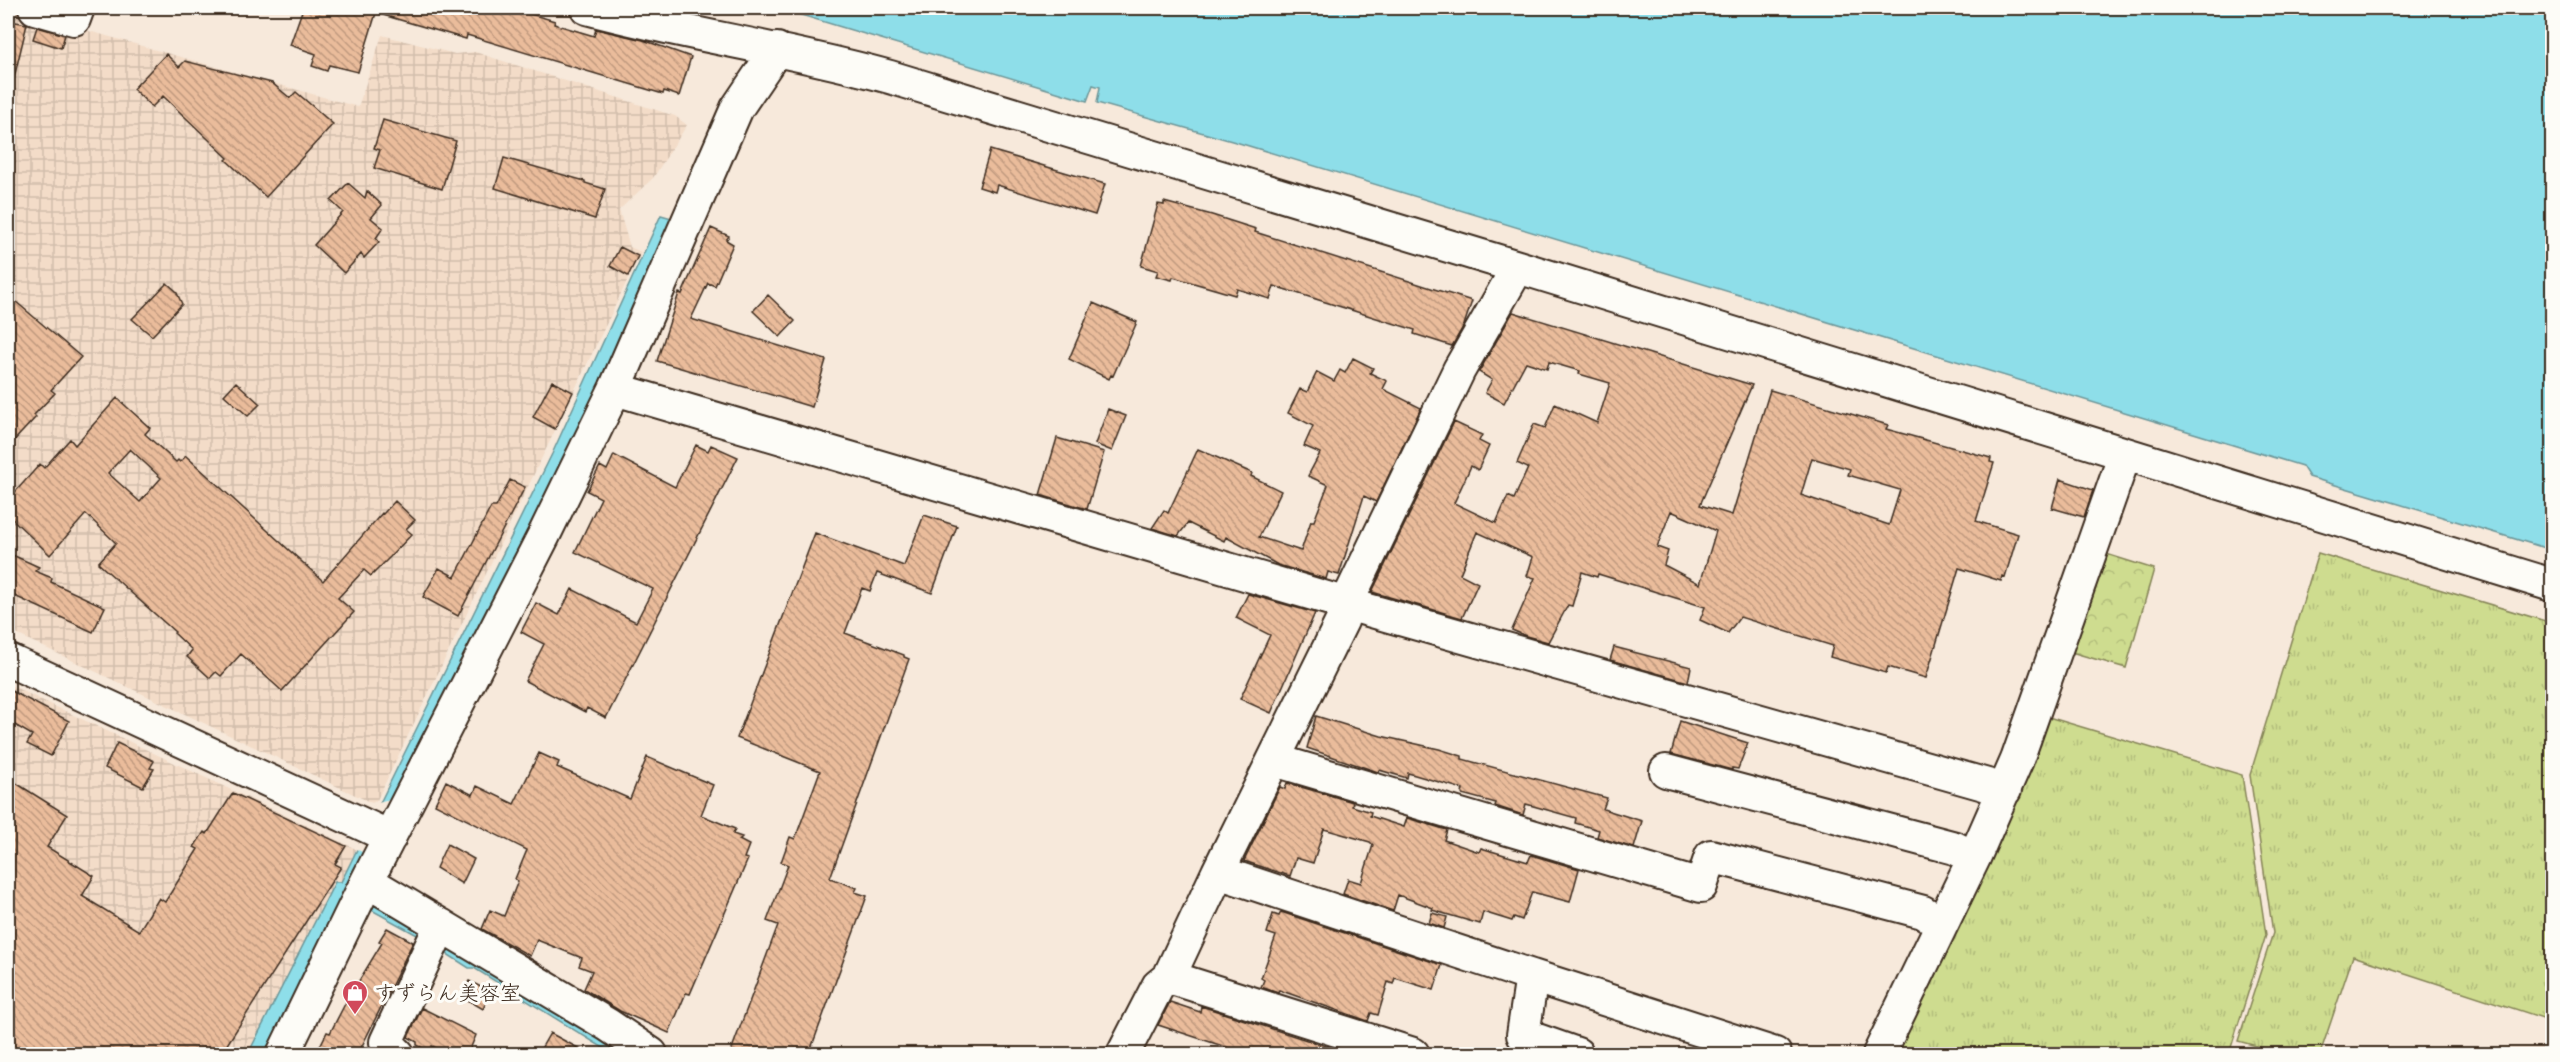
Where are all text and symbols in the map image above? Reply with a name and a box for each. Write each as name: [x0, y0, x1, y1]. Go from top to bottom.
shop icon: すずらん美容室: [340, 978, 370, 1016]
place label: すずらん美容室: [374, 979, 521, 1007]

